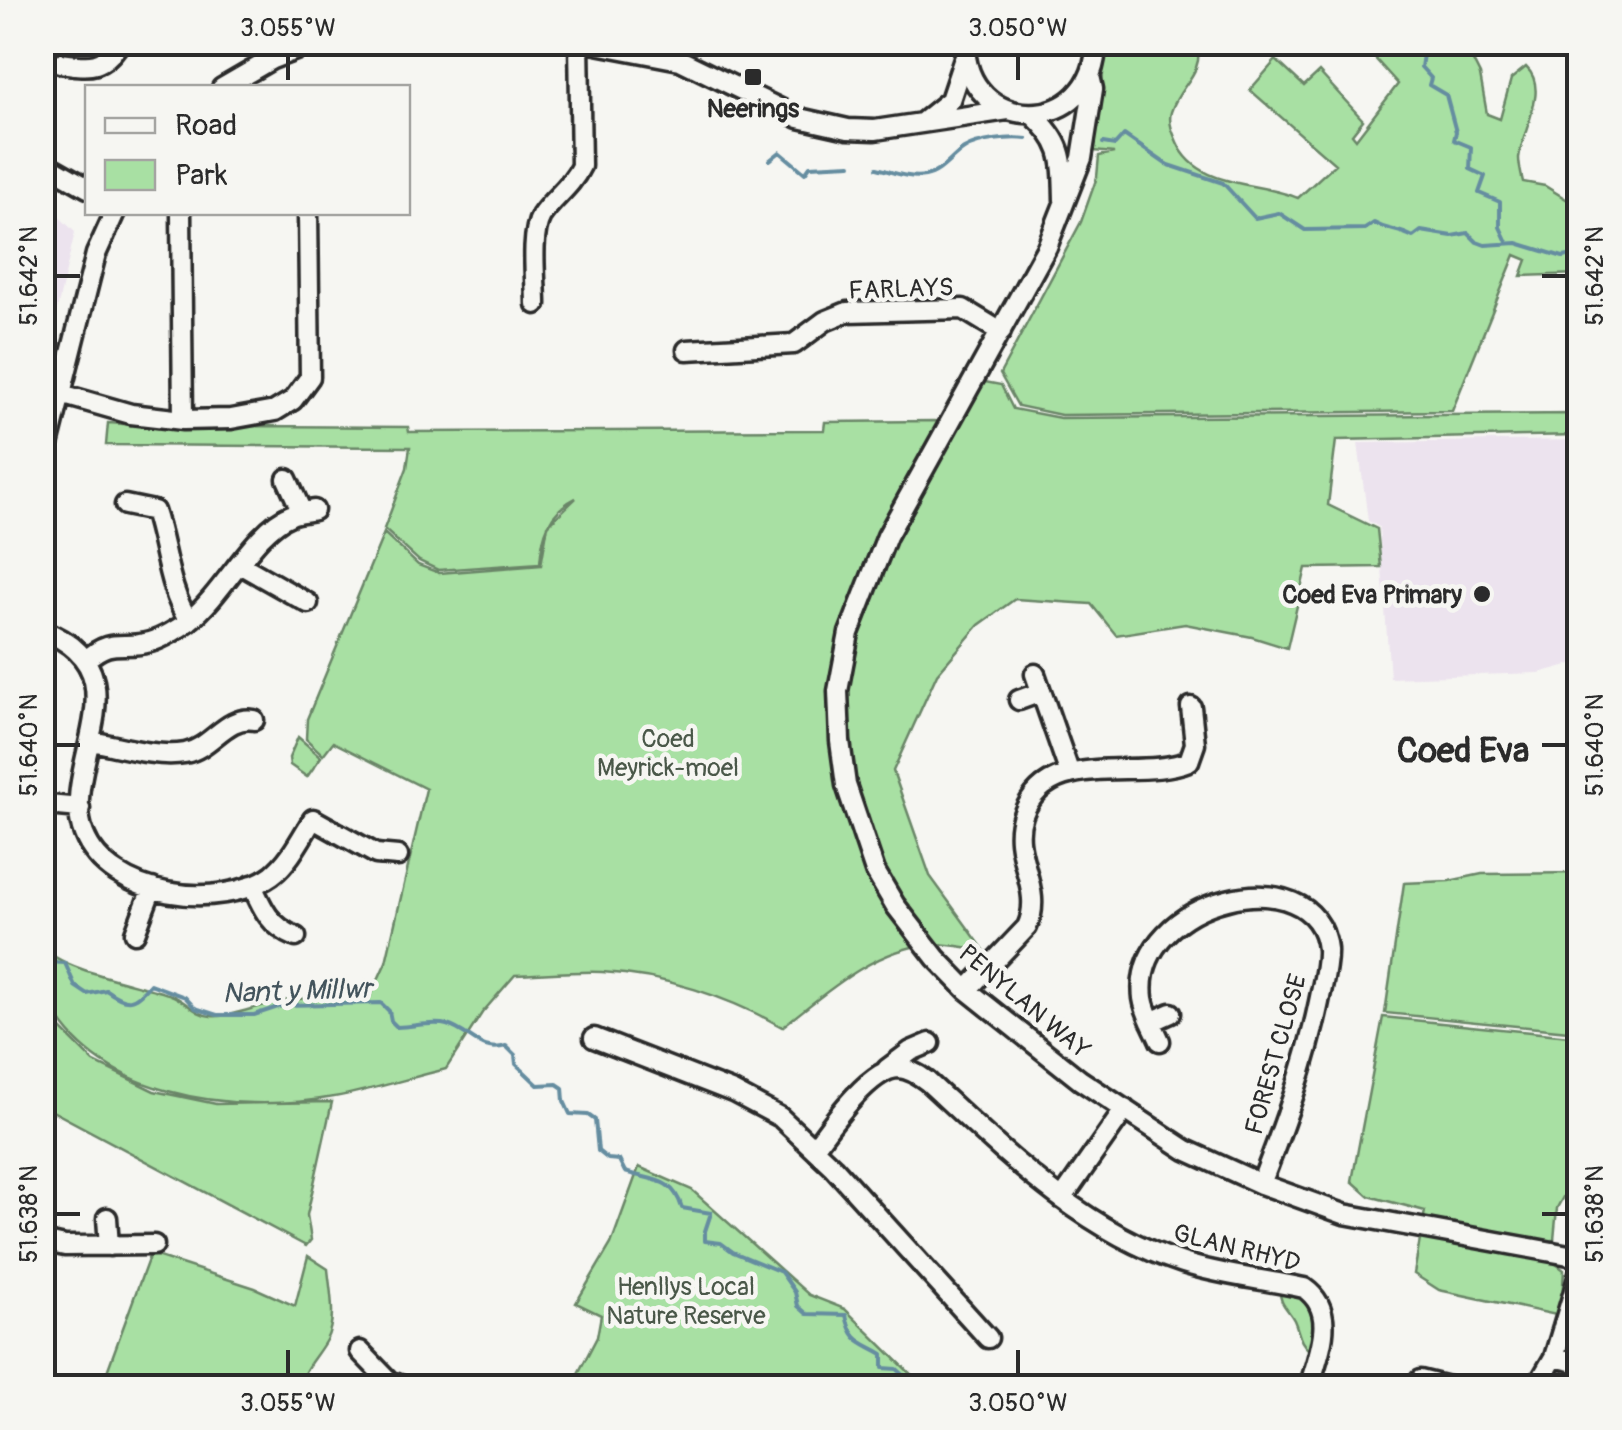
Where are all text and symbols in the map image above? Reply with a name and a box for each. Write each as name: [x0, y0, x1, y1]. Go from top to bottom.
text: 3.055°W: [240, 13, 336, 44]
text: 3.050°W: [968, 13, 1068, 44]
marker: Neerings: [742, 66, 764, 88]
legend: [85, 85, 410, 215]
place label: Neerings: [707, 94, 800, 125]
text: Road: [175, 107, 237, 144]
text: Park: [175, 157, 228, 194]
text: 51.642°N: [14, 226, 45, 326]
text: 51.642°N: [1580, 226, 1611, 326]
street label: FARLAYS: [848, 272, 954, 307]
place label: Coed Eva Primary: [1282, 580, 1462, 611]
marker: Coed Eva Primary: [1471, 583, 1493, 605]
text: 51.640°N: [14, 694, 45, 796]
text: 51.640°N: [1580, 694, 1611, 796]
park label: Coed Meyrick-moel: [597, 724, 739, 784]
district label: Coed Eva: [1397, 729, 1529, 773]
street label: PENYLAN WAY: [952, 938, 1096, 1066]
water label: Nant y Millwr: [222, 971, 375, 1012]
street label: FOREST CLOSE: [1239, 971, 1314, 1138]
text: 51.638°N: [14, 1165, 45, 1263]
text: 51.638°N: [1580, 1165, 1611, 1263]
street label: GLAN RHYD: [1170, 1218, 1303, 1279]
park label: Henllys Local Nature Reserve: [606, 1272, 766, 1332]
text: 3.055°W: [240, 1388, 336, 1419]
text: 3.050°W: [968, 1388, 1068, 1419]

